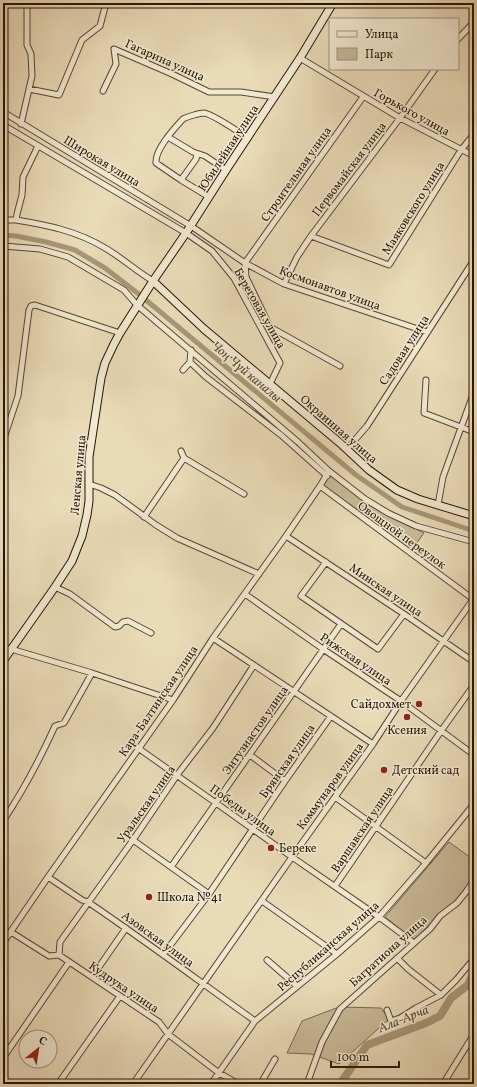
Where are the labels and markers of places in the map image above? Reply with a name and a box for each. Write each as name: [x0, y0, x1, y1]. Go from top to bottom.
place label: Сайдохмет: [351, 697, 411, 713]
marker: Сайдохмет: [414, 699, 424, 709]
marker: Ксения: [402, 712, 412, 722]
place label: Ксения: [387, 723, 427, 739]
place label: Детский сад: [392, 763, 459, 779]
marker: Детский сад: [379, 765, 389, 775]
place label: Береке: [279, 841, 317, 857]
marker: Береке: [266, 843, 276, 853]
place label: Школа №41: [157, 890, 222, 906]
marker: Школа №41: [144, 892, 154, 902]

